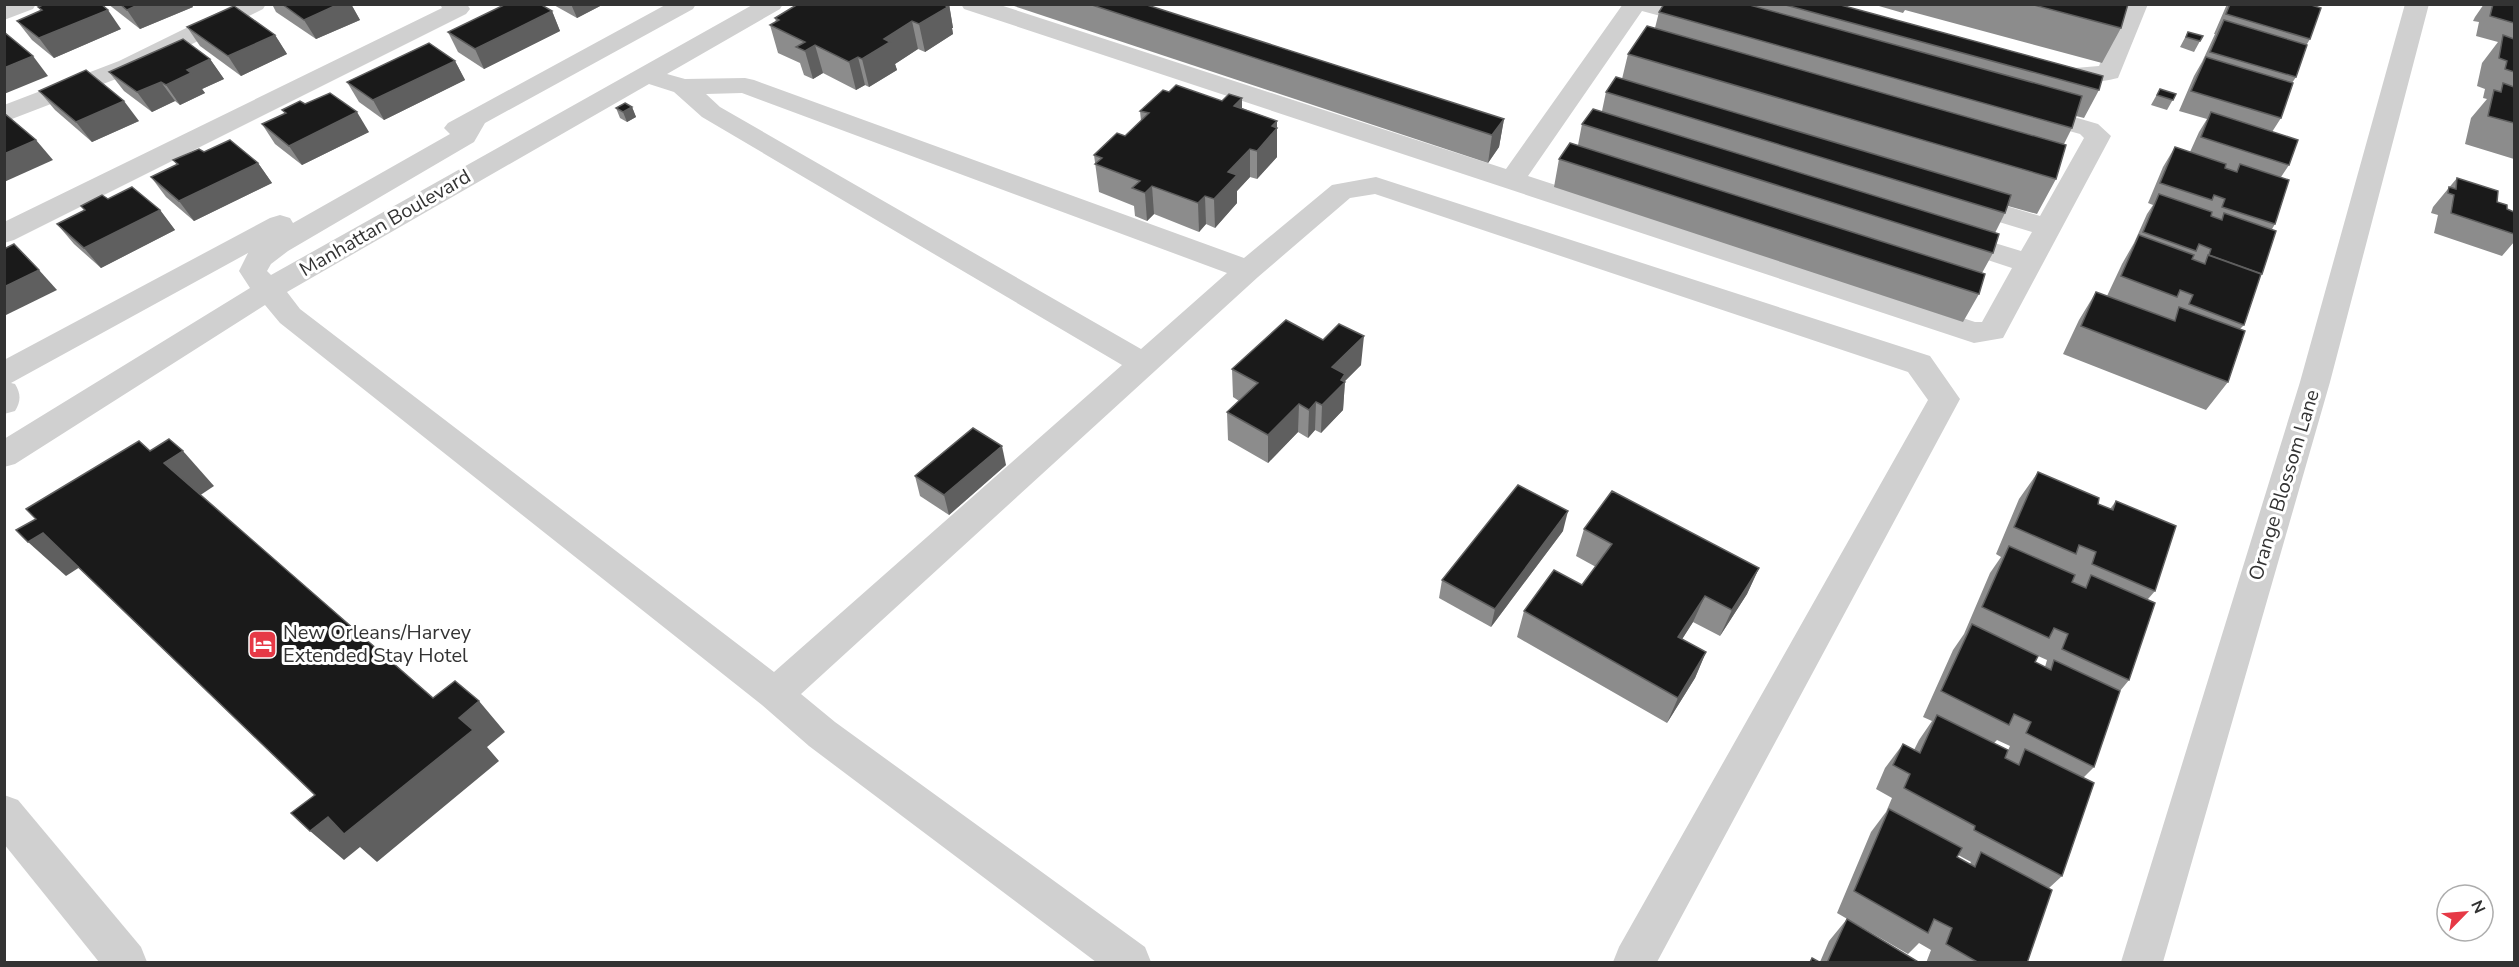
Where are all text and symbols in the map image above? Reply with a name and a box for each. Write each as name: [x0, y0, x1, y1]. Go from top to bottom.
street label: Manhattan Boulevard: [294, 163, 476, 283]
street label: Orange Blossom Lane: [2242, 386, 2326, 584]
place label: New Orleans/Harvey Extended Stay Hotel: [283, 619, 472, 669]
hotel icon: New Orleans/Harvey Extended Stay Hotel: [246, 628, 278, 660]
north arrow: [2435, 883, 2495, 943]
text: N: [2465, 897, 2490, 917]

